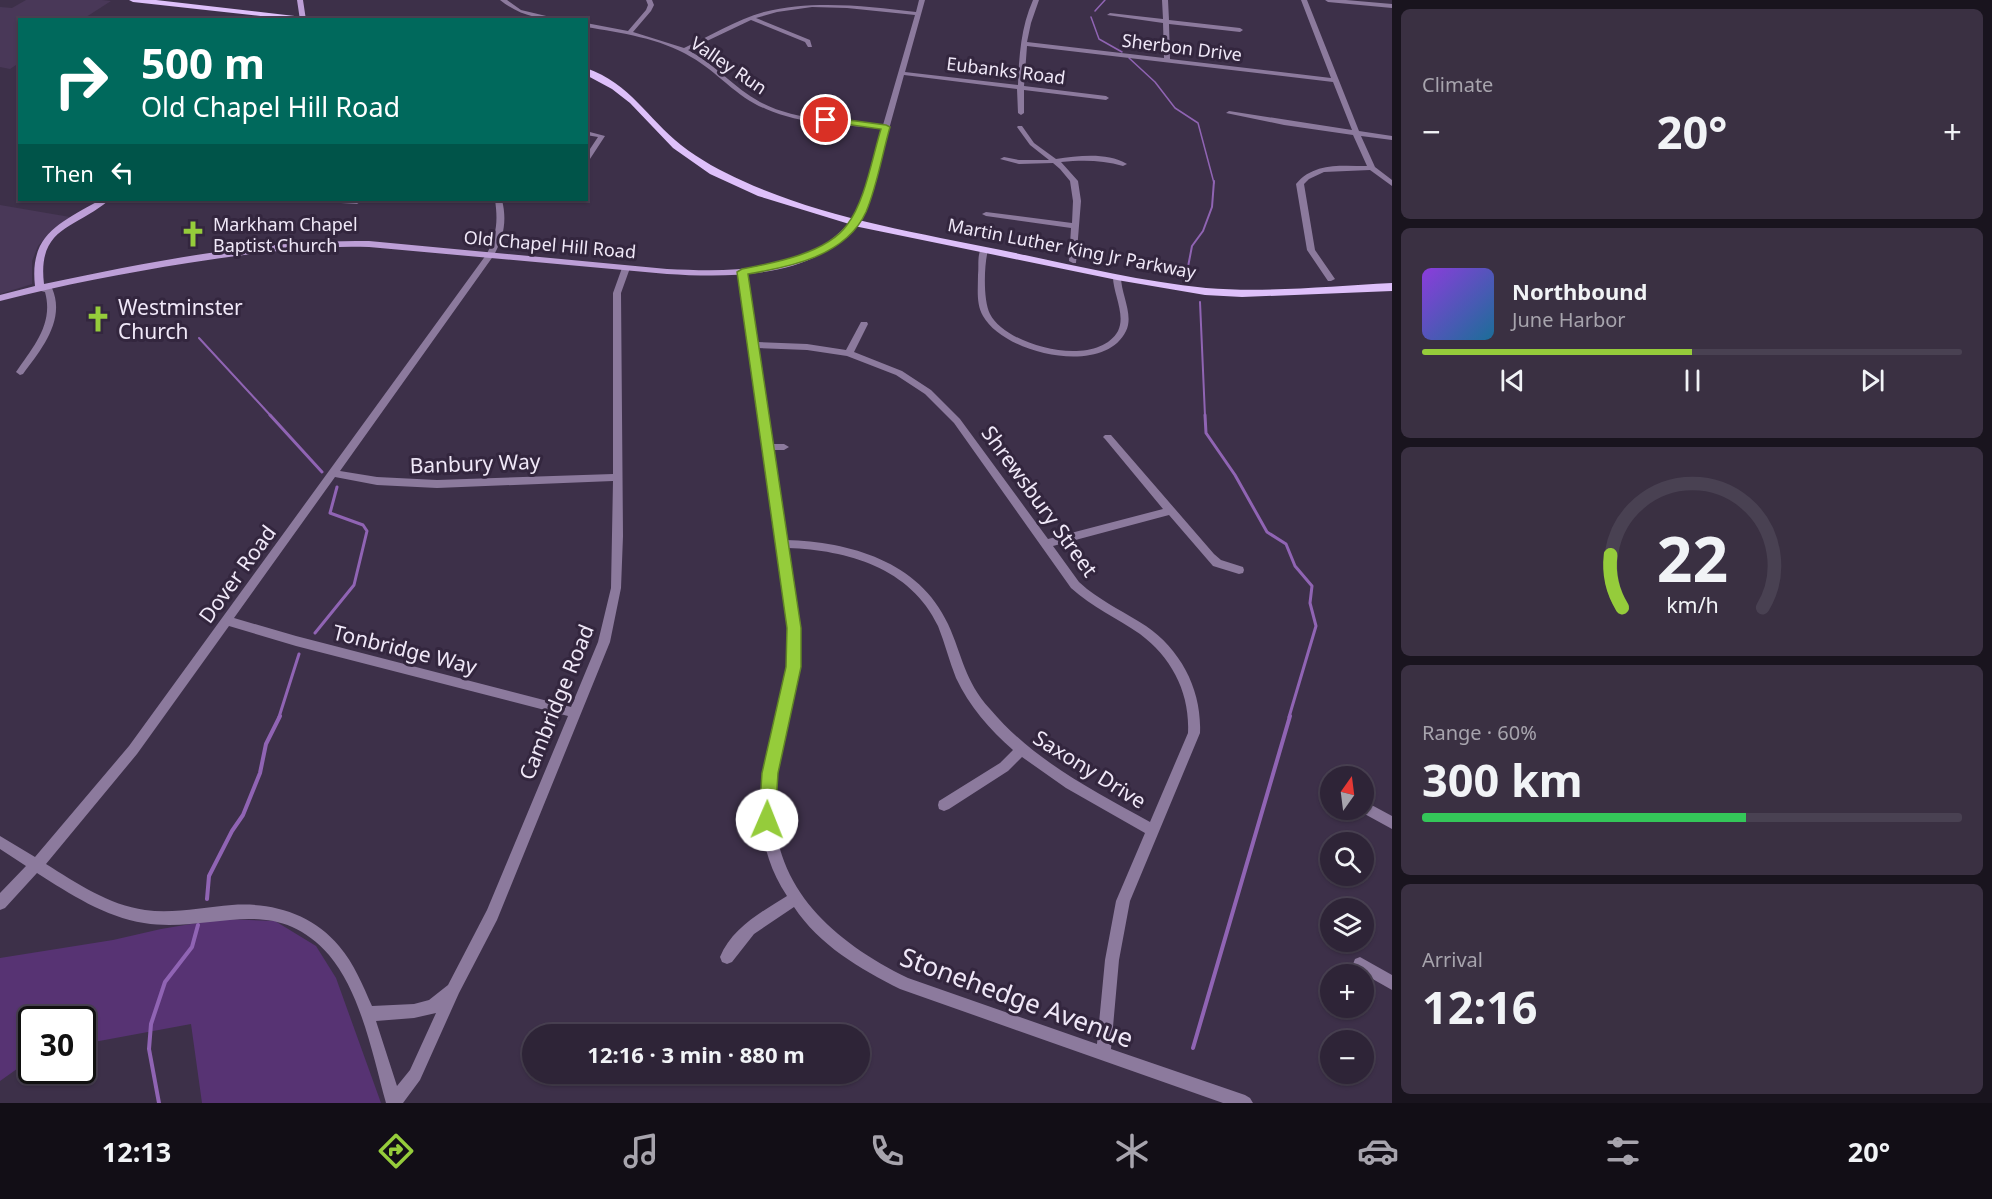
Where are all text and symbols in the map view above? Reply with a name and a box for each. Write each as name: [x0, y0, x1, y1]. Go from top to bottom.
street label: Sherbon Drive: [1121, 28, 1243, 66]
street label: Valley Run: [686, 31, 772, 99]
text: 500 m: [141, 34, 265, 91]
icon: right: [42, 42, 120, 120]
street label: Eubanks Road: [945, 51, 1067, 89]
text: Climate: [1422, 71, 1493, 98]
text: Old Chapel Hill Road: [141, 88, 400, 125]
pin: [800, 94, 851, 145]
text: 20°: [1657, 101, 1727, 162]
icon: arrive: [809, 103, 842, 136]
text: −: [1422, 109, 1441, 154]
text: +: [1943, 109, 1962, 154]
icon: left: [106, 156, 139, 189]
text: Then: [42, 158, 94, 188]
place label: Markham Chapel Baptist Church: [213, 212, 358, 257]
street label: Martin Luther King Jr Parkway: [946, 212, 1199, 284]
church icon: Markham Chapel Baptist Church: [178, 219, 208, 249]
street label: Old Chapel Hill Road: [463, 225, 637, 263]
text: Northbound: [1512, 276, 1647, 306]
place label: Westminster Church: [118, 293, 243, 345]
church icon: Westminster Church: [83, 304, 113, 334]
text: June Harbor: [1512, 306, 1626, 333]
icon: previous: [1496, 364, 1529, 397]
icon: pause: [1676, 364, 1709, 397]
icon: next: [1856, 364, 1889, 397]
street label: Shrewsbury Street: [976, 420, 1105, 582]
street label: Banbury Way: [409, 447, 541, 479]
text: 22: [1656, 516, 1728, 601]
street label: Dover Road: [192, 519, 282, 629]
text: km/h: [1666, 591, 1718, 620]
street label: Tonbridge Way: [330, 618, 480, 681]
street label: Cambridge Road: [512, 620, 600, 784]
text: Range · 60%: [1422, 719, 1537, 746]
street label: Saxony Drive: [1028, 723, 1152, 815]
text: 300 km: [1422, 749, 1583, 810]
north arrow: [1320, 766, 1374, 820]
map controls: [1320, 766, 1374, 1084]
position arrow: [735, 788, 799, 852]
button: search: [1320, 832, 1374, 886]
button: layers: [1320, 898, 1374, 952]
street label: Stonehedge Avenue: [895, 938, 1139, 1056]
text: Arrival: [1422, 946, 1483, 973]
button: +: [1320, 964, 1374, 1018]
text: 12:16: [1422, 976, 1538, 1037]
speed limit sign: 30: [18, 1006, 96, 1084]
button: −: [1320, 1030, 1374, 1084]
text: 12:16 · 3 min · 880 m: [587, 1039, 805, 1069]
icon: directions: [375, 1130, 417, 1172]
icon: music: [620, 1130, 662, 1172]
icon: phone: [866, 1130, 908, 1172]
icon: climate: [1111, 1130, 1153, 1172]
icon: car: [1357, 1130, 1399, 1172]
icon: filters: [1602, 1130, 1644, 1172]
text: 12:13: [102, 1133, 171, 1170]
text: 20°: [1848, 1133, 1890, 1170]

